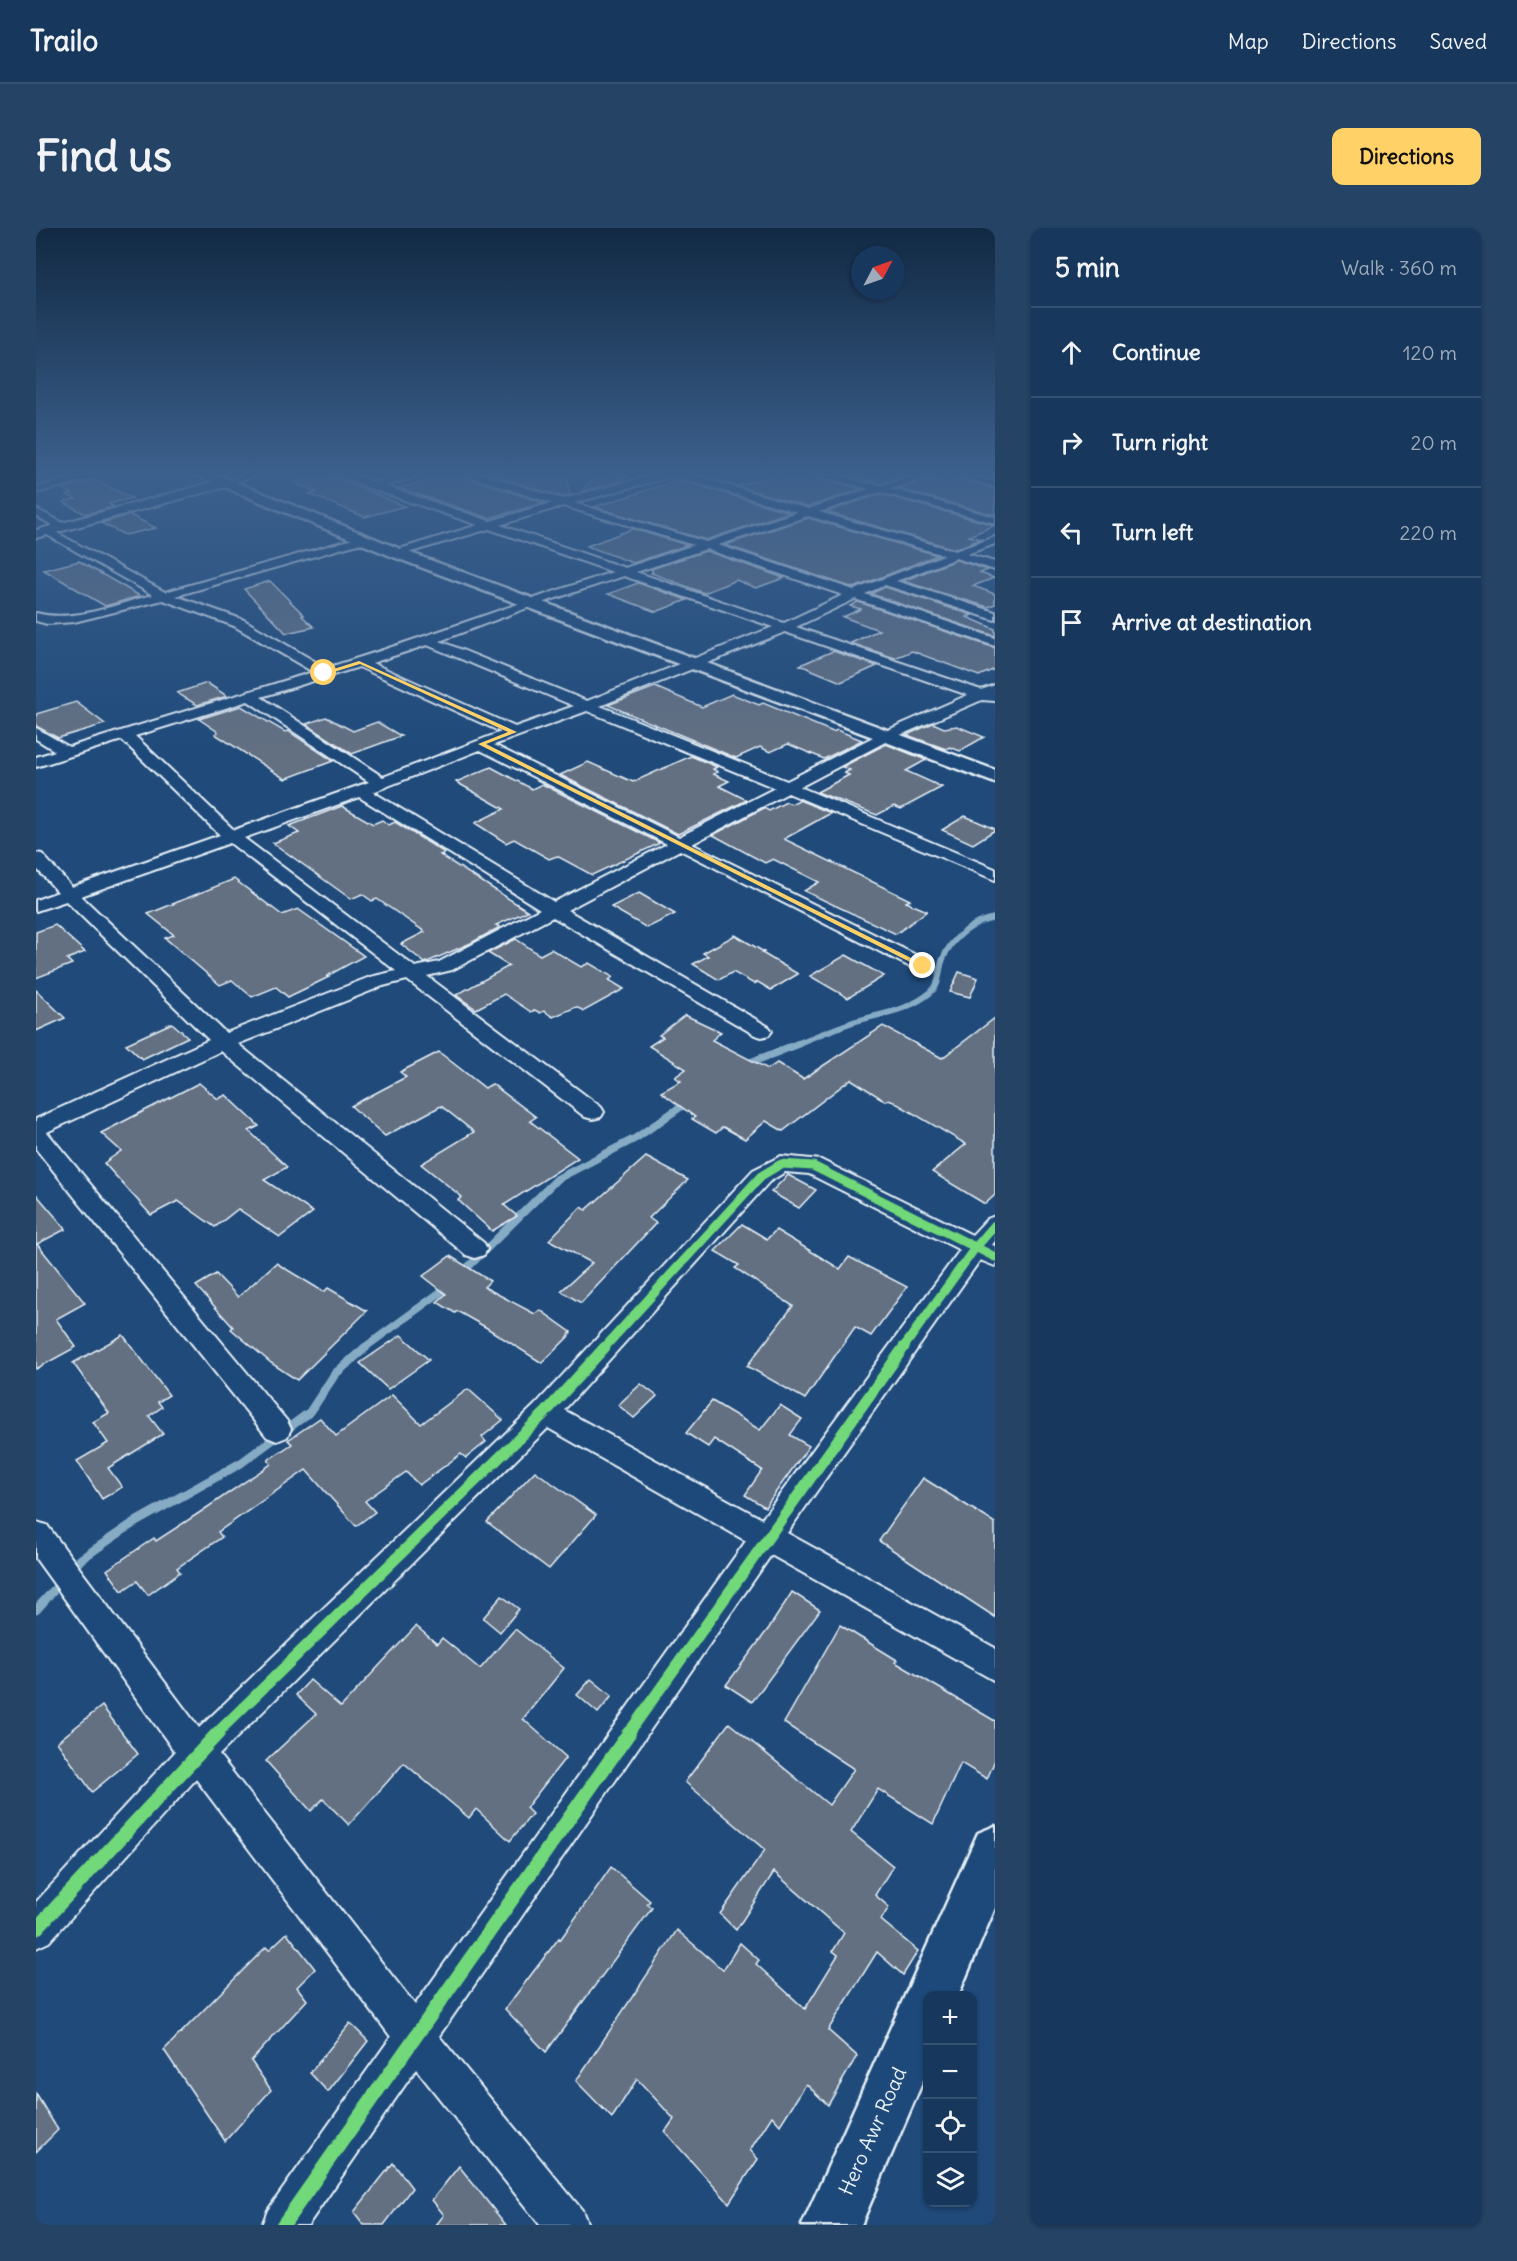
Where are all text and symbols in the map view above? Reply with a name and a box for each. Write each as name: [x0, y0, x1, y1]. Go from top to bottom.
text: Trailo: [30, 23, 98, 59]
text: Map: [1228, 28, 1269, 55]
text: Directions: [1302, 28, 1396, 55]
text: Saved: [1429, 28, 1487, 55]
button: Directions: [1332, 128, 1481, 185]
text: Find us: [36, 130, 172, 182]
north arrow: [851, 246, 905, 300]
text: 5 min: [1055, 251, 1120, 284]
text: Walk · 360 m: [1341, 255, 1457, 280]
icon: ahead: [1055, 336, 1088, 369]
text: Continue: [1112, 338, 1201, 366]
text: 120 m: [1403, 340, 1457, 365]
icon: right: [1055, 426, 1088, 459]
text: Turn right: [1112, 428, 1208, 456]
text: 20 m: [1411, 430, 1457, 455]
icon: left: [1055, 516, 1088, 549]
text: Turn left: [1112, 518, 1193, 546]
text: 220 m: [1400, 520, 1457, 545]
icon: arrive: [1055, 606, 1088, 639]
text: Arrive at destination: [1112, 608, 1312, 636]
route start: [310, 659, 336, 685]
route end: [909, 952, 935, 978]
map controls: [923, 1991, 977, 2207]
button: +: [923, 1991, 977, 2045]
button: −: [923, 2045, 977, 2099]
street label: Hero Awr Road: [833, 2063, 911, 2199]
button: locate: [923, 2099, 977, 2153]
button: layers: [923, 2153, 977, 2207]

